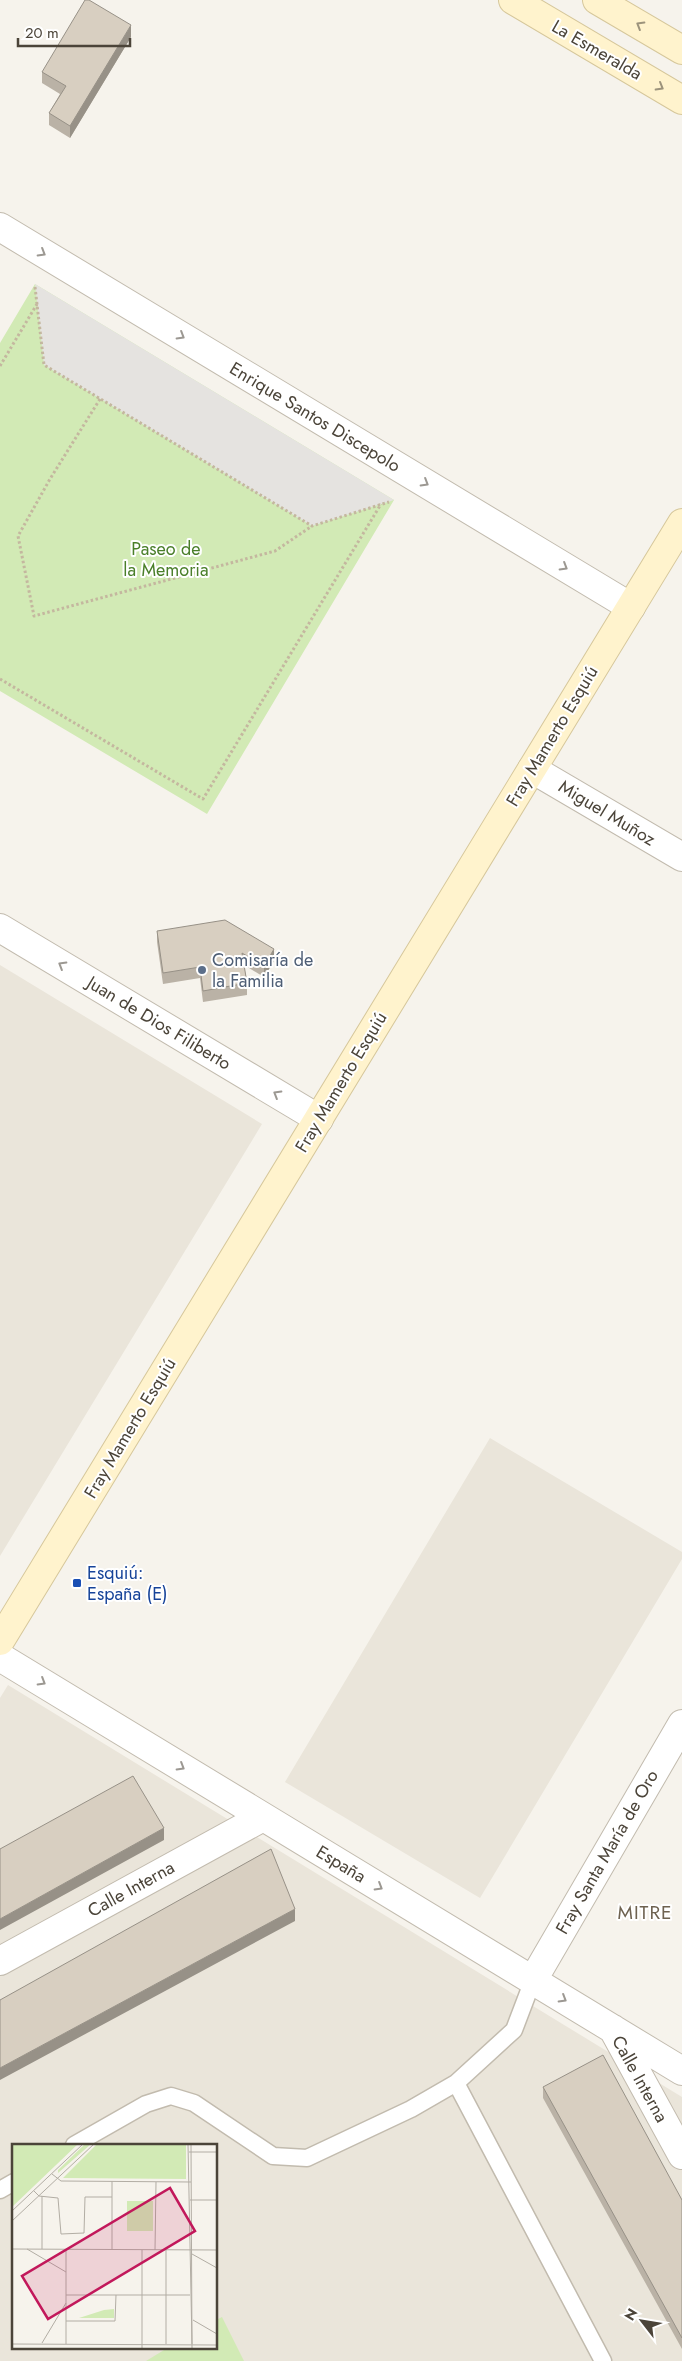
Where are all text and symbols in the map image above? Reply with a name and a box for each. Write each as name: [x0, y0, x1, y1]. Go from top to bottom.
street label: La Esmeralda: [547, 14, 647, 86]
scale bar: [18, 15, 130, 47]
text: 20 m: [25, 22, 59, 44]
one-way arrow: [636, 22, 645, 32]
one-way arrow: [655, 80, 664, 90]
one-way arrow: [36, 246, 45, 256]
one-way arrow: [175, 330, 184, 340]
street label: Enrique Santos Discepolo: [225, 356, 406, 479]
one-way arrow: [420, 477, 429, 487]
park label: Paseo de la Memoria: [123, 536, 209, 583]
one-way arrow: [559, 561, 568, 571]
street label: Fray Mamerto Esquiú: [500, 661, 604, 811]
street label: Miguel Muñoz: [554, 774, 661, 853]
place label: Comisaría de la Familia: [212, 947, 313, 994]
one-way arrow: [59, 962, 68, 972]
marker: Comisaría de la Familia: [196, 964, 208, 976]
street label: Juan de Dios Filiberto: [80, 969, 236, 1076]
street label: Fray Mamerto Esquiú: [289, 1007, 393, 1157]
one-way arrow: [273, 1090, 282, 1100]
street label: Fray Mamerto Esquiú: [78, 1353, 182, 1503]
place label: Esquiú: España (E): [87, 1560, 168, 1607]
marker: Esquiú: España (E): [71, 1577, 83, 1589]
one-way arrow: [36, 1676, 45, 1686]
one-way arrow: [175, 1760, 184, 1770]
street label: Fray Santa María de Oro: [549, 1765, 665, 1939]
street label: España: [311, 1839, 371, 1889]
street label: Calle Interna: [83, 1854, 179, 1924]
one-way arrow: [374, 1881, 383, 1891]
district label: MITRE: [618, 1899, 672, 1926]
one-way arrow: [558, 1992, 567, 2002]
street label: Calle Interna: [605, 2031, 675, 2127]
inset map: [12, 2144, 218, 2348]
north arrow: [617, 2296, 667, 2346]
text: N: [619, 2304, 642, 2324]

